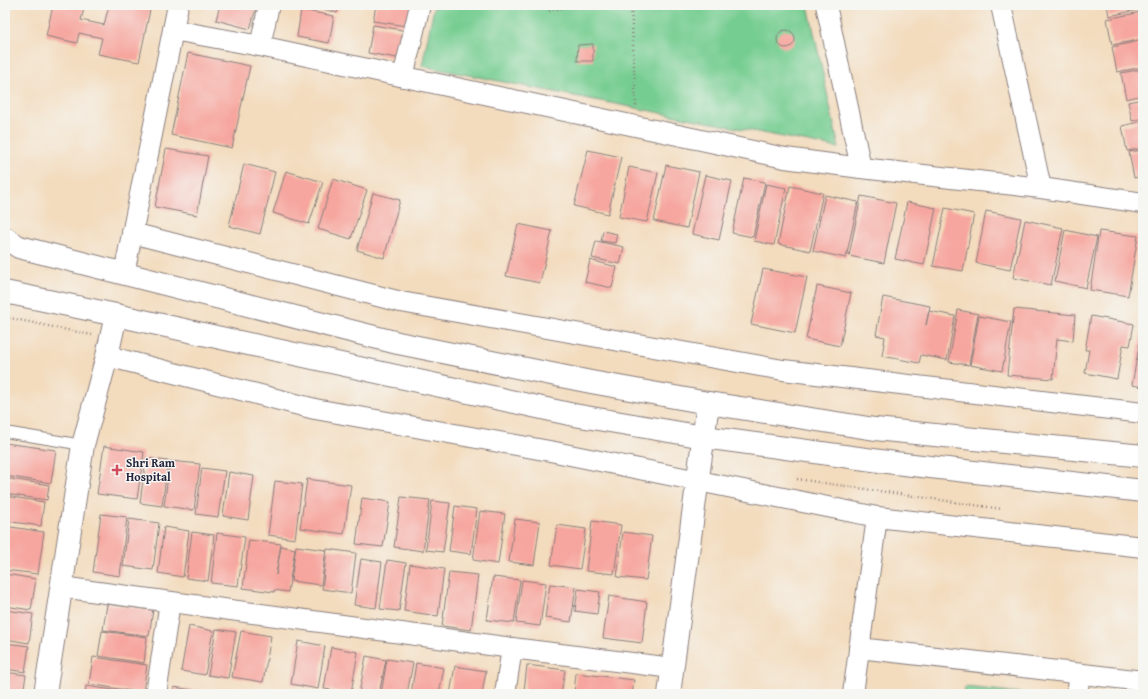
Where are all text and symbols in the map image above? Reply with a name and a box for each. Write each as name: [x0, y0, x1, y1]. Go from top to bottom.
place label: Shri Ram Hospital: [126, 454, 176, 485]
marker: Shri Ram Hospital: [111, 464, 123, 476]

